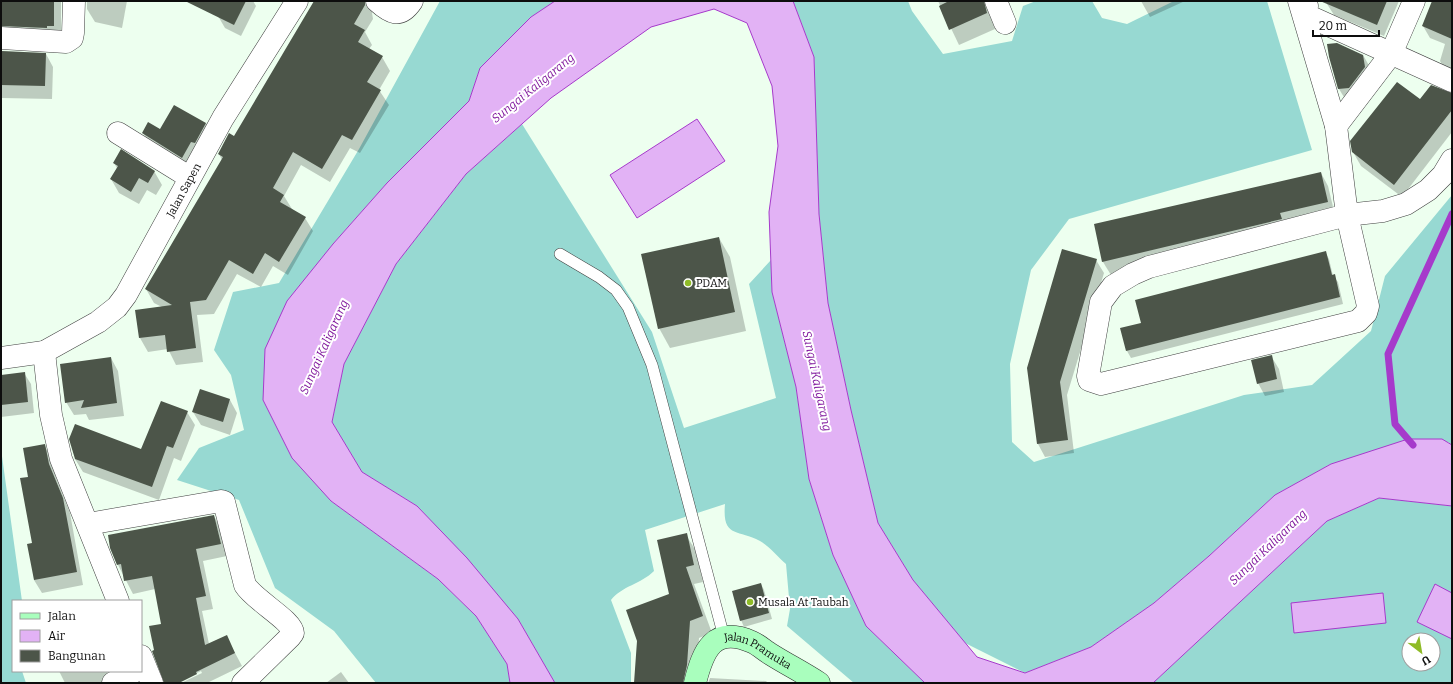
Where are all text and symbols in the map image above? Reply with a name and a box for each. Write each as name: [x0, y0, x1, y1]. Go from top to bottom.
scale bar: [1313, 12, 1379, 38]
text: 20 m: [1319, 19, 1348, 33]
water label: Sungai Kaligarang: [489, 50, 577, 126]
street label: Jalan Sapen: [163, 161, 204, 220]
place label: PDAM: [696, 277, 727, 290]
marker: PDAM: [683, 278, 693, 288]
water label: Sungai Kaligarang: [297, 297, 351, 397]
water label: Sungai Kaligarang: [800, 330, 835, 433]
water label: Sungai Kaligarang: [1226, 506, 1310, 588]
place label: Musala At Taubah: [758, 596, 849, 609]
marker: Musala At Taubah: [745, 597, 755, 607]
legend: [12, 600, 142, 672]
text: Jalan: [47, 609, 76, 623]
text: Air: [48, 629, 66, 643]
street label: Jalan Pramuka: [722, 631, 794, 672]
north arrow: [1401, 632, 1441, 672]
text: Bangunan: [48, 649, 106, 663]
text: U: [1419, 652, 1433, 668]

